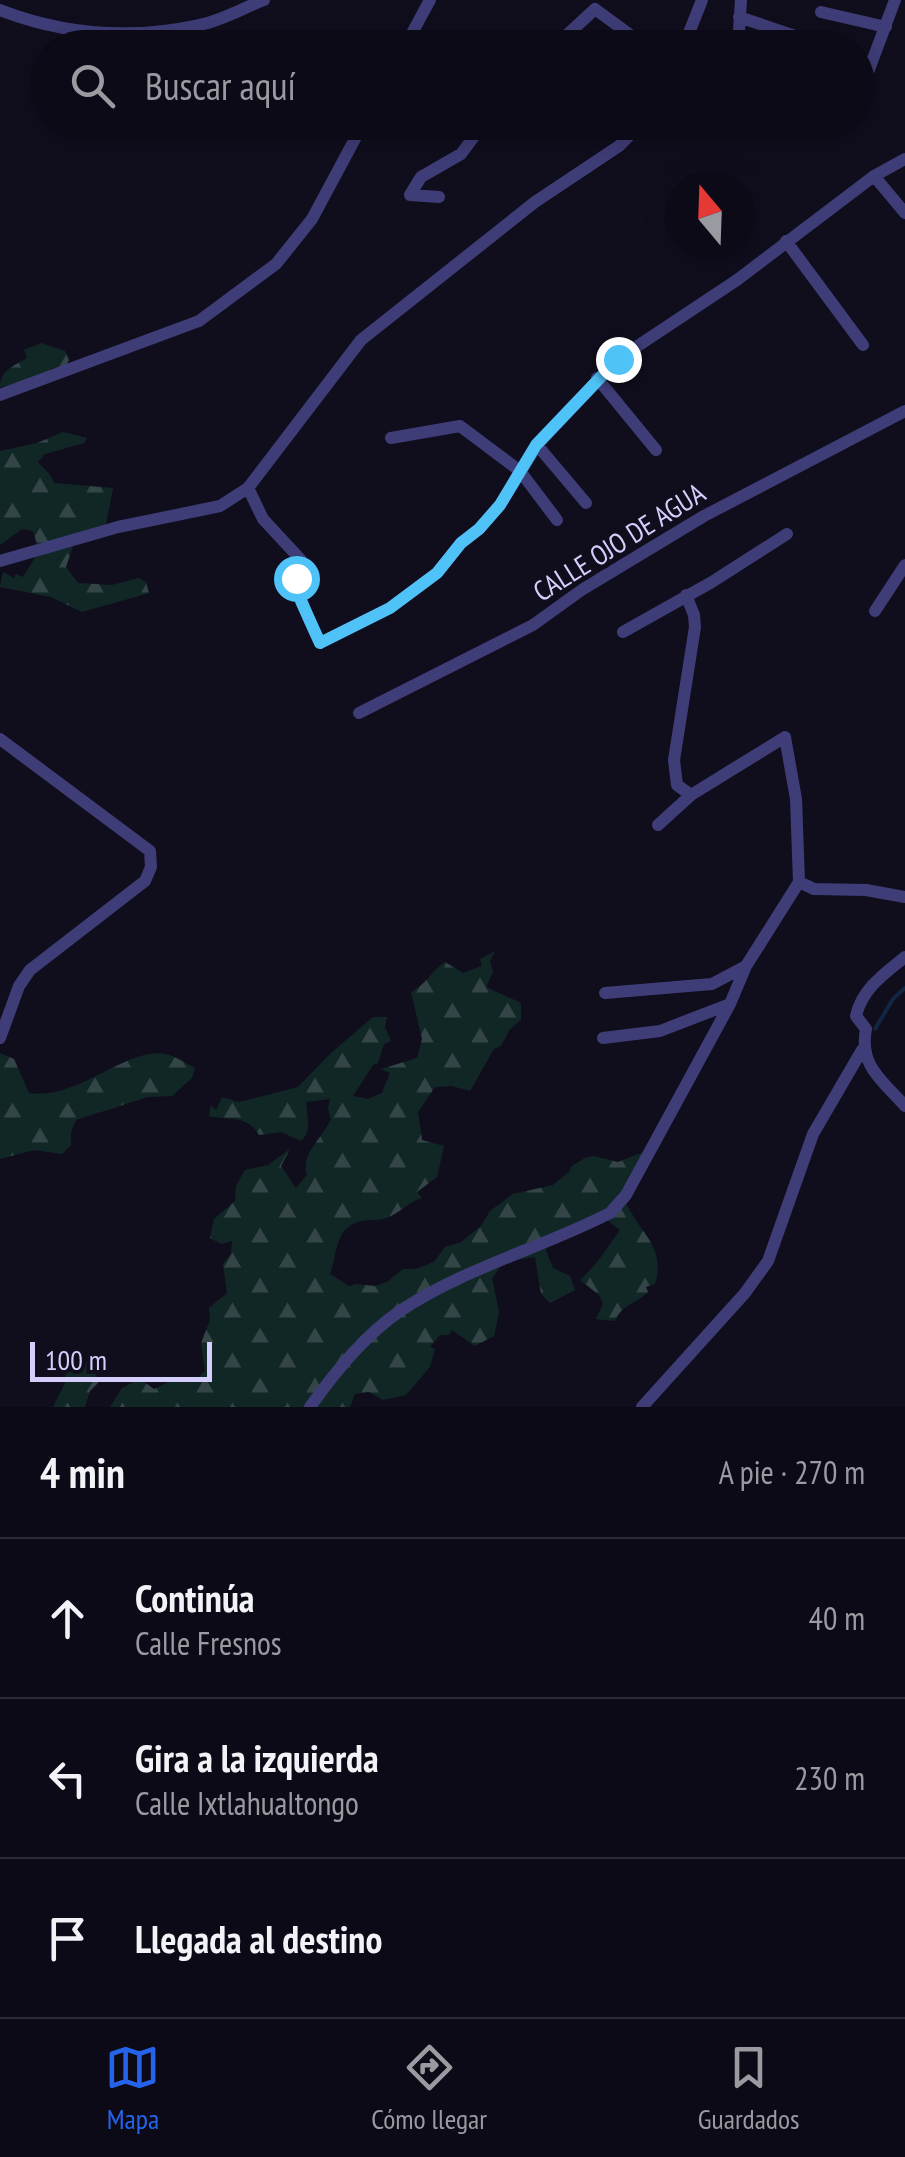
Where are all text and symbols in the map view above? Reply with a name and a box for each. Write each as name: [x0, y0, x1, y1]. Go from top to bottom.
search box: [30, 30, 875, 140]
icon: search: [65, 58, 120, 113]
text: Buscar aquí: [145, 61, 296, 110]
north arrow: [665, 170, 755, 260]
route end: [596, 337, 642, 383]
street label: CALLE OJO DE AGUA: [526, 474, 712, 609]
route start: [274, 556, 320, 602]
scale bar: [30, 1337, 212, 1382]
text: 100 m: [45, 1341, 107, 1378]
text: 4 min: [40, 1445, 125, 1500]
text: A pie · 270 m: [719, 1451, 865, 1493]
text: Continúa: [135, 1573, 255, 1622]
icon: ahead: [40, 1591, 95, 1646]
text: 40 m: [809, 1597, 865, 1639]
text: Calle Fresnos: [135, 1622, 282, 1664]
text: Gira a la izquierda: [135, 1733, 379, 1782]
icon: left: [40, 1751, 95, 1806]
text: 230 m: [794, 1757, 865, 1799]
text: Calle Ixtlahualtongo: [135, 1782, 359, 1824]
icon: arrive: [40, 1911, 95, 1966]
text: Llegada al destino: [135, 1914, 382, 1963]
tab: Mapa: [105, 2040, 160, 2137]
tab: Cómo llegar: [371, 2040, 487, 2137]
tab: Guardados: [698, 2040, 800, 2137]

